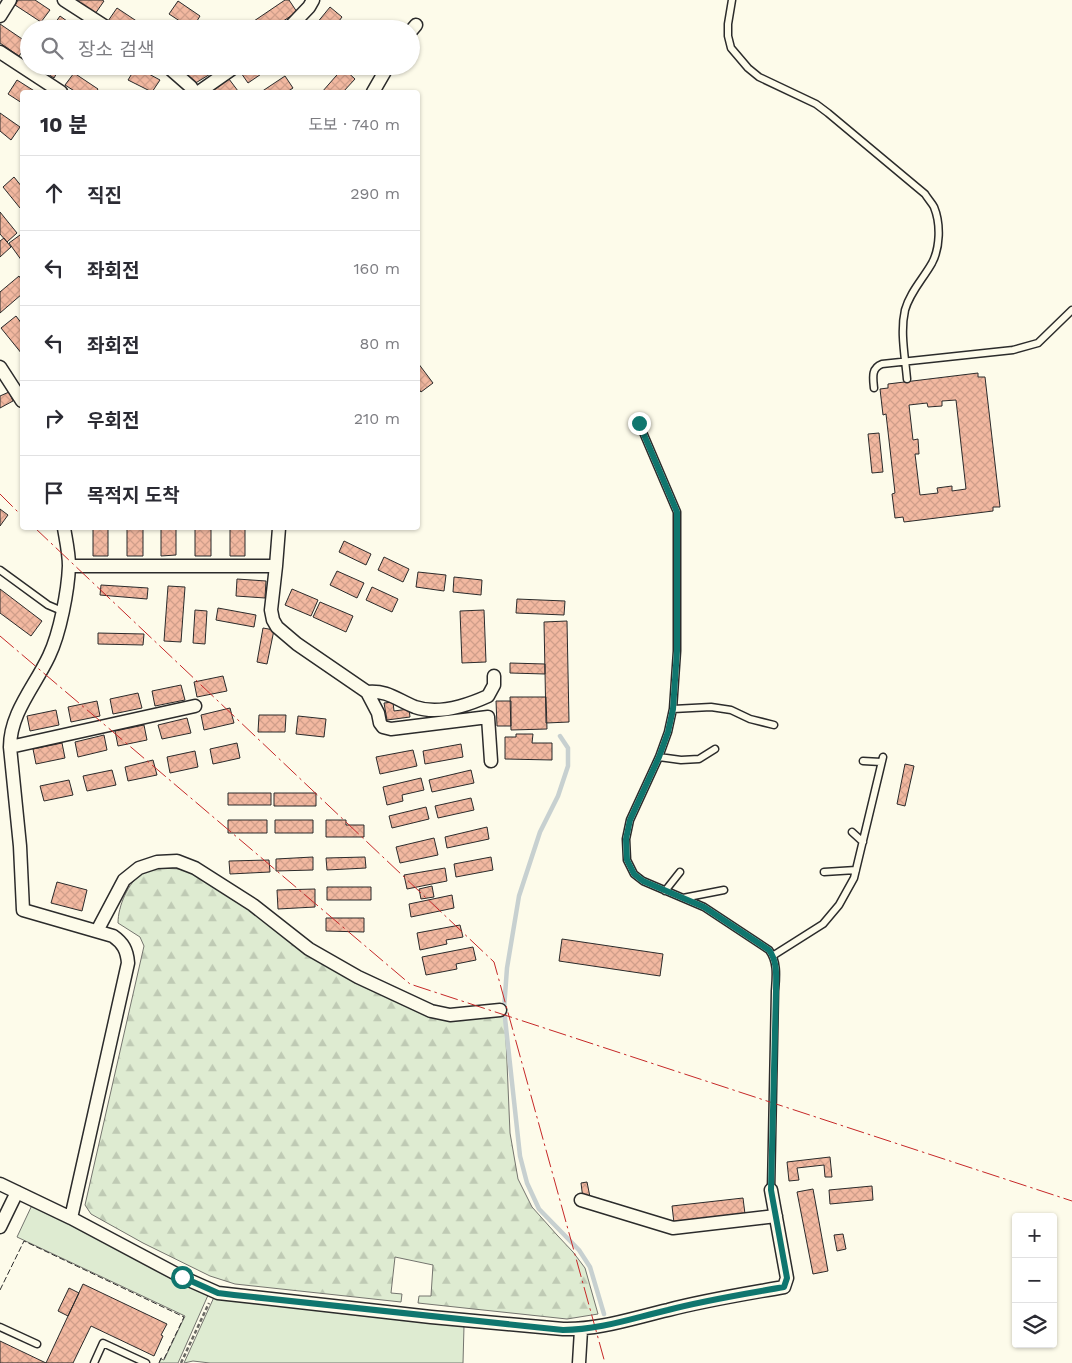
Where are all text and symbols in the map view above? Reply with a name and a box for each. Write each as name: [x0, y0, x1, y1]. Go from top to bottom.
search box: [20, 20, 420, 75]
icon: search: [38, 34, 66, 62]
text: 장소 검색: [78, 38, 154, 61]
text: 10 분: [40, 112, 88, 137]
text: 도보 · 740 m: [308, 115, 400, 134]
icon: ahead: [40, 179, 68, 207]
text: 직진: [87, 184, 122, 207]
text: 290 m: [350, 184, 400, 203]
icon: left: [40, 254, 68, 282]
text: 좌회전: [87, 259, 139, 282]
text: 160 m: [353, 259, 400, 278]
icon: left: [40, 329, 68, 357]
text: 좌회전: [87, 334, 139, 357]
text: 80 m: [359, 334, 400, 353]
icon: right: [40, 404, 68, 432]
text: 우회전: [87, 409, 139, 432]
text: 210 m: [354, 409, 400, 428]
route end: [628, 412, 651, 435]
icon: arrive: [40, 479, 68, 507]
text: 목적지 도착: [87, 484, 180, 507]
map controls: [1012, 1213, 1057, 1348]
button: +: [1012, 1213, 1057, 1258]
button: −: [1012, 1258, 1057, 1303]
route start: [171, 1266, 194, 1289]
button: layers: [1012, 1303, 1057, 1348]

